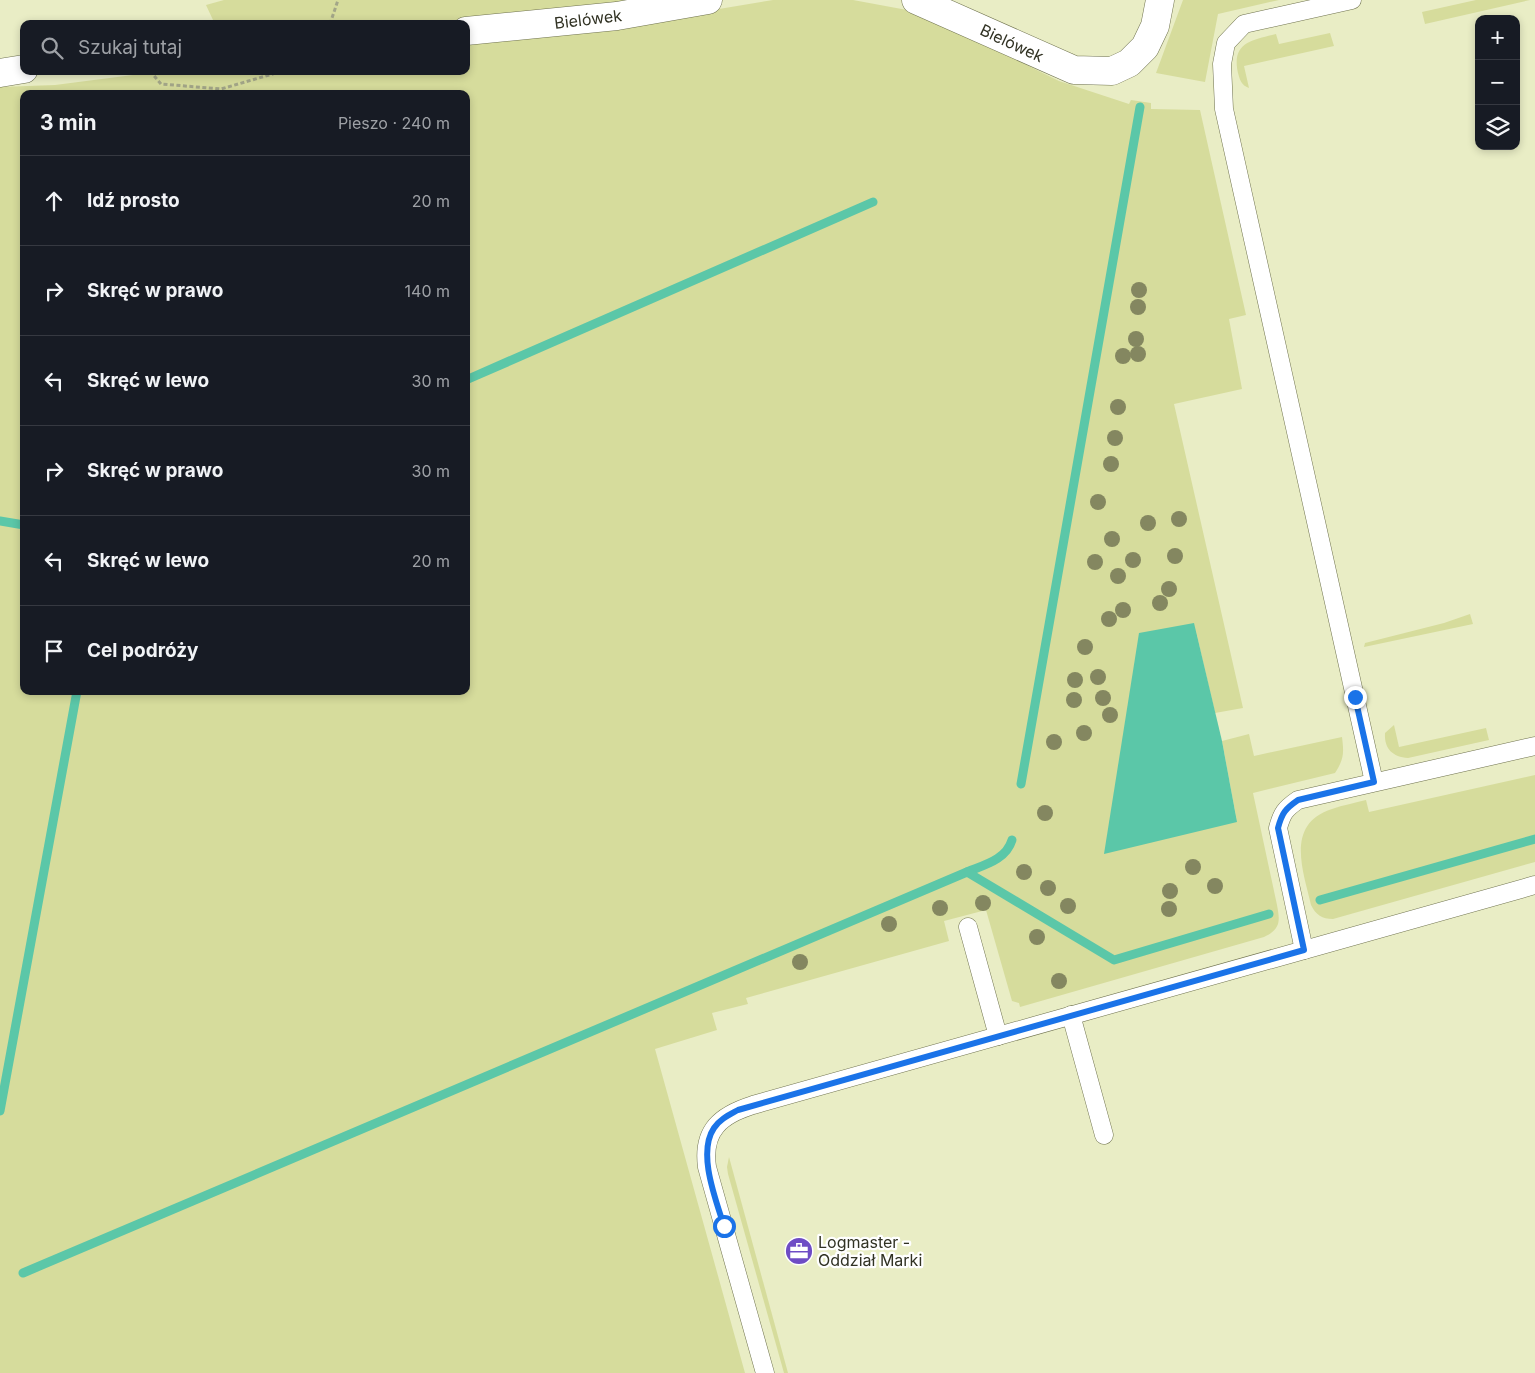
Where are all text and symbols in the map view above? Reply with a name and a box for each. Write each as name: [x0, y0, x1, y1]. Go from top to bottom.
street label: Bielówek: [553, 5, 623, 33]
map controls: [1475, 15, 1520, 150]
button: +: [1475, 15, 1520, 60]
search box: [20, 20, 470, 75]
street label: Bielówek: [977, 20, 1047, 66]
icon: search: [38, 34, 66, 62]
text: Szukaj tutaj: [78, 36, 182, 59]
button: −: [1475, 60, 1520, 105]
button: layers: [1475, 105, 1520, 150]
text: 3 min: [40, 110, 96, 135]
text: Pieszo · 240 m: [338, 113, 450, 133]
icon: ahead: [40, 187, 68, 215]
text: Idź prosto: [87, 189, 180, 212]
text: 20 m: [412, 191, 450, 211]
icon: right: [40, 277, 68, 305]
text: Skręć w prawo: [87, 279, 223, 302]
text: 140 m: [405, 281, 450, 301]
icon: left: [40, 367, 68, 395]
text: Skręć w lewo: [87, 369, 209, 392]
text: 30 m: [412, 371, 450, 391]
icon: right: [40, 457, 68, 485]
text: Skręć w prawo: [87, 459, 223, 482]
text: 30 m: [412, 461, 450, 481]
icon: left: [40, 547, 68, 575]
text: Skręć w lewo: [87, 549, 209, 572]
text: 20 m: [412, 551, 450, 571]
icon: arrive: [40, 637, 68, 665]
text: Cel podróży: [87, 639, 199, 662]
route end: [1344, 686, 1367, 709]
route start: [713, 1215, 736, 1238]
place label: Logmaster - Oddział Marki: [818, 1232, 922, 1270]
office icon: Logmaster - Oddział Marki: [784, 1236, 814, 1266]

